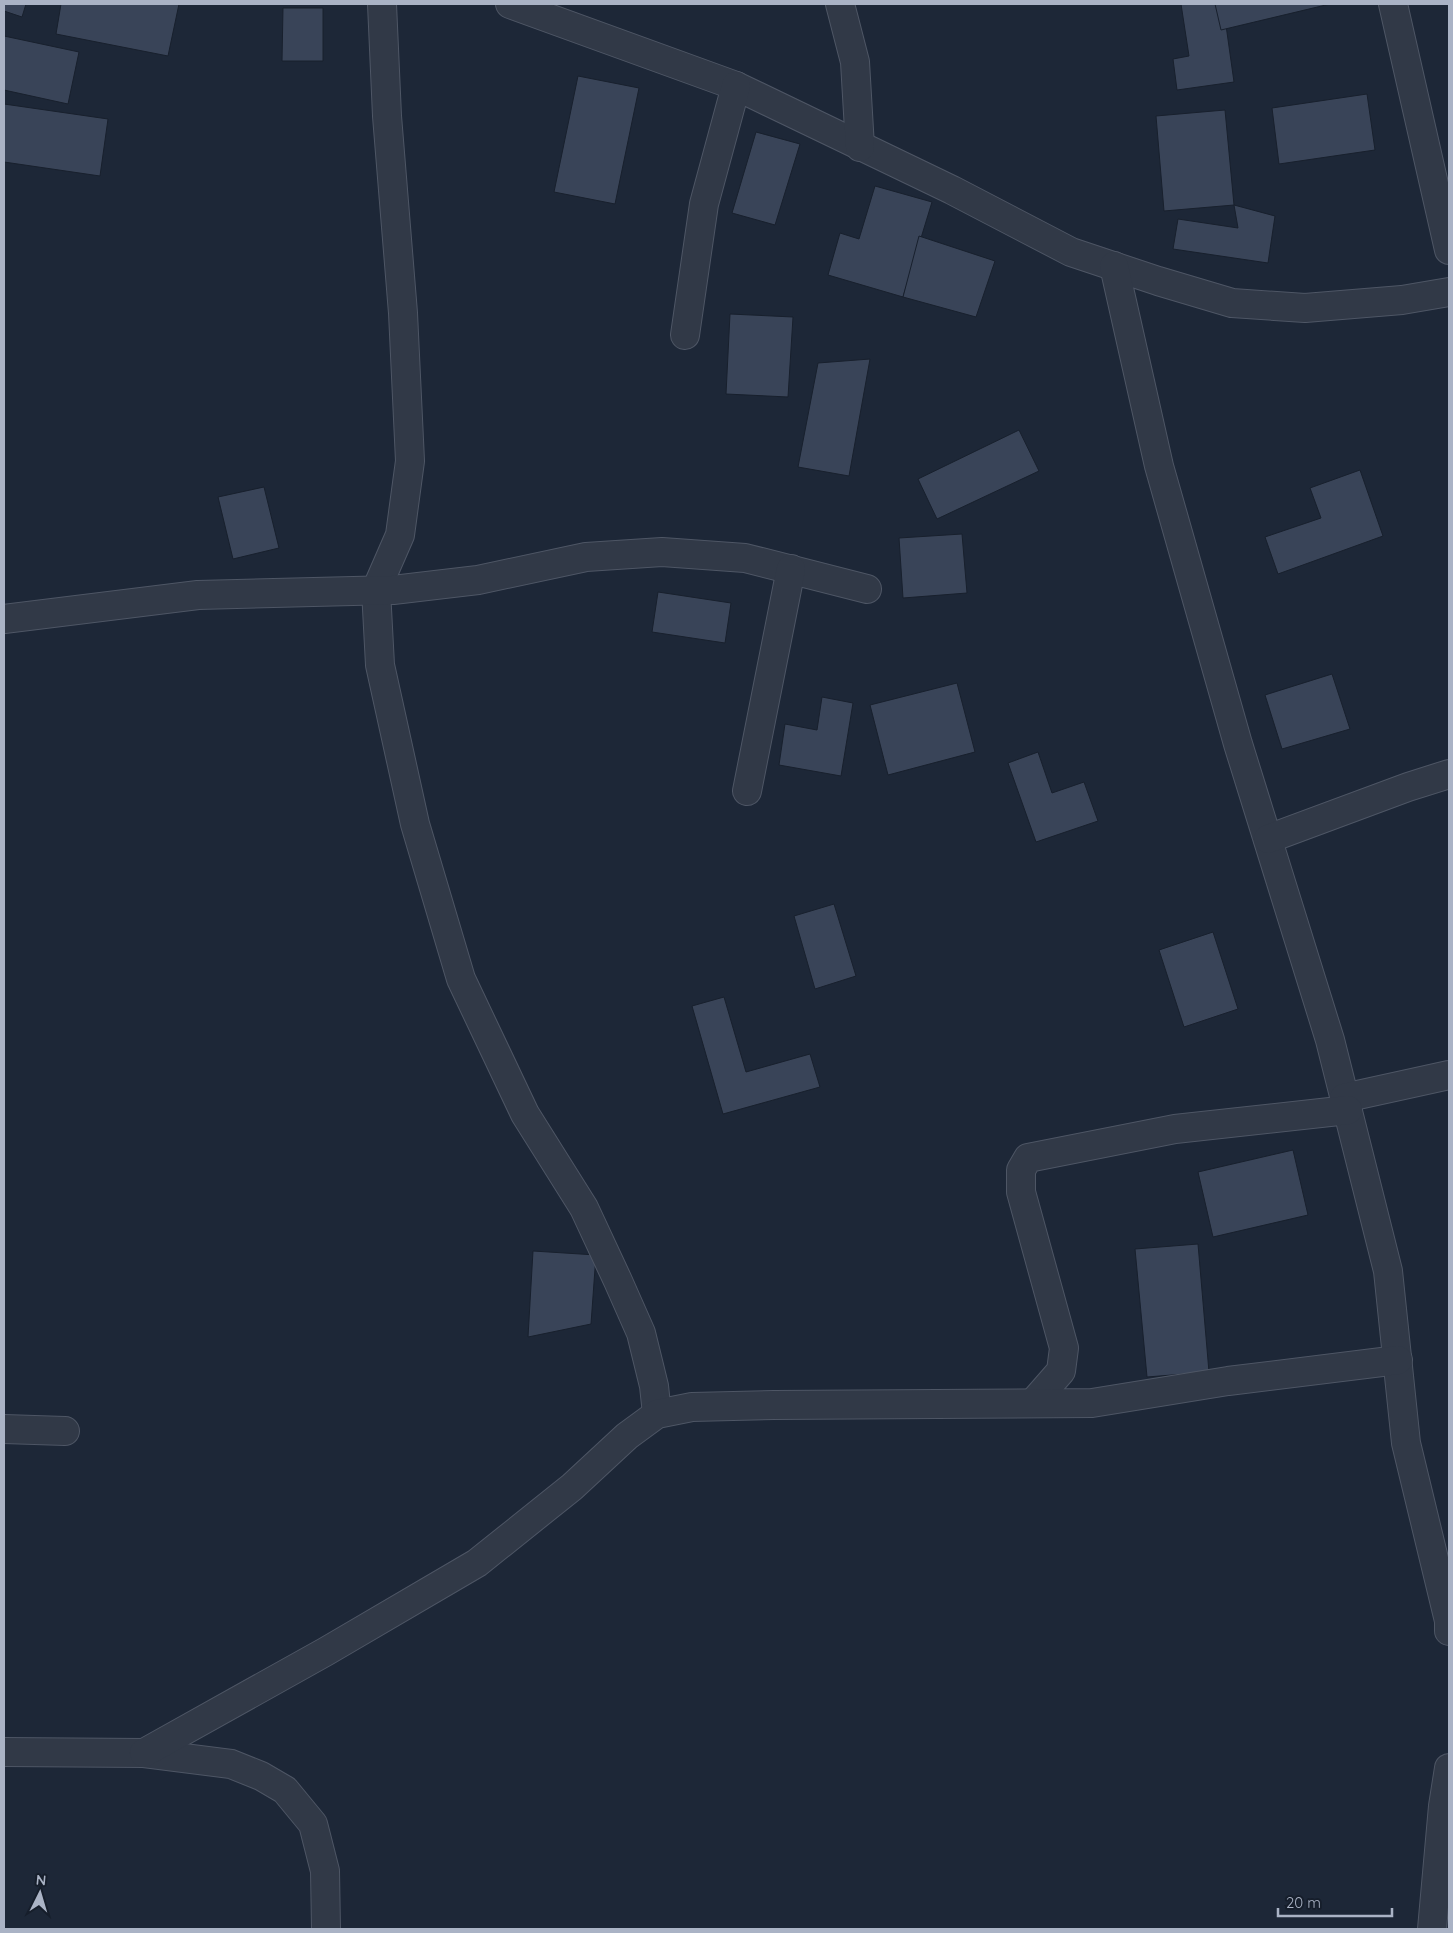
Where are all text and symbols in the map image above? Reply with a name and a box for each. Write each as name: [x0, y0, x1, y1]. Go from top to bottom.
north arrow: [15, 1868, 65, 1918]
text: N: [35, 1871, 47, 1889]
scale bar: [1278, 1886, 1392, 1918]
text: 20 m: [1286, 1893, 1321, 1912]

